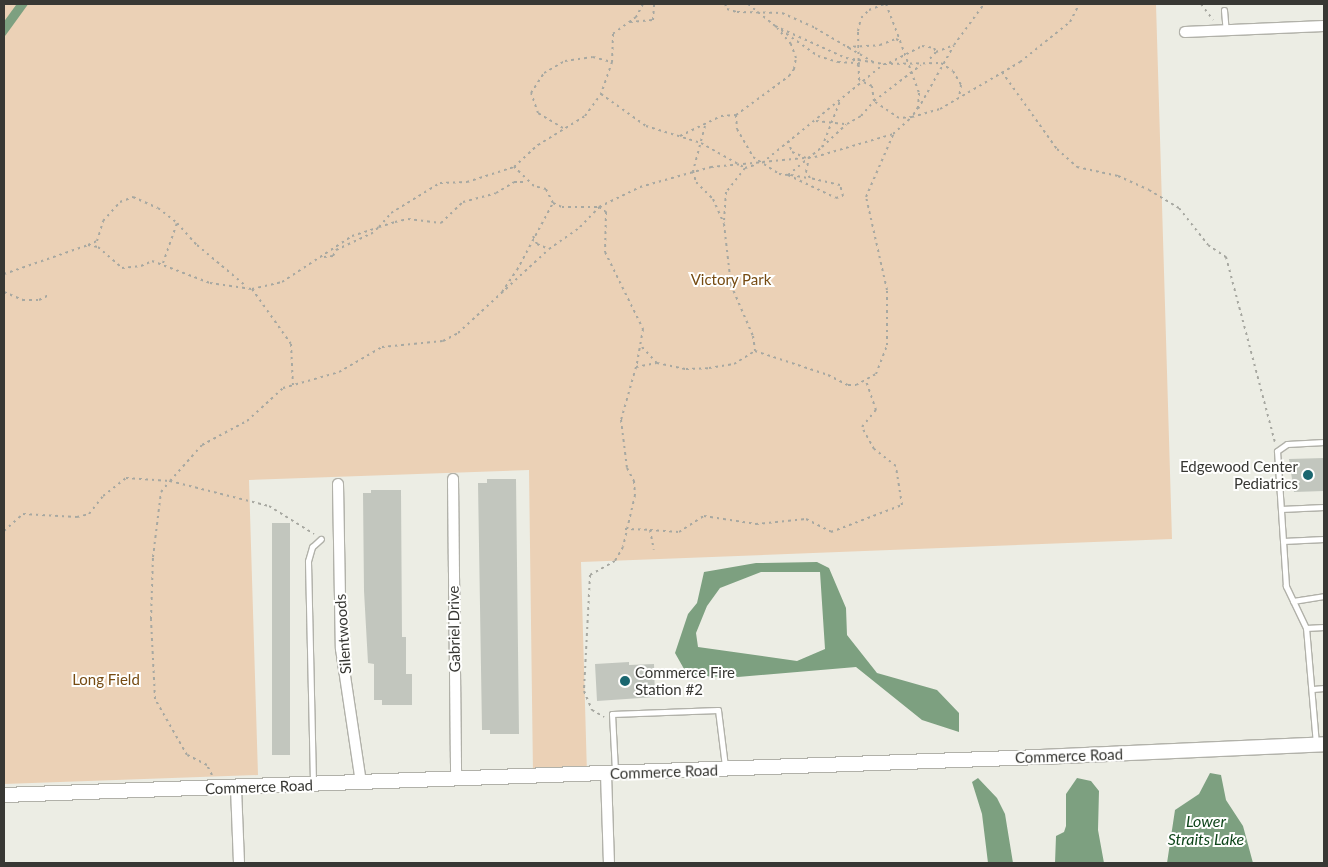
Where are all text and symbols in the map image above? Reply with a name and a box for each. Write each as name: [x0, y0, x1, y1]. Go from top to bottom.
park label: Victory Park: [690, 271, 772, 289]
place label: Edgewood Center Pediatrics: [1180, 457, 1298, 492]
marker: Edgewood Center Pediatrics: [1302, 469, 1314, 481]
street label: Gabriel Drive: [444, 585, 464, 673]
street label: Silentwoods: [331, 593, 355, 675]
place label: Commerce Fire Station #2: [635, 663, 735, 698]
park label: Long Field: [72, 671, 140, 689]
marker: Commerce Fire Station #2: [619, 675, 631, 687]
street label: Commerce Road: [1015, 745, 1123, 767]
street label: Commerce Road: [610, 761, 718, 783]
street label: Commerce Road: [205, 776, 313, 798]
water label: Lower Straits Lake: [1168, 811, 1244, 849]

